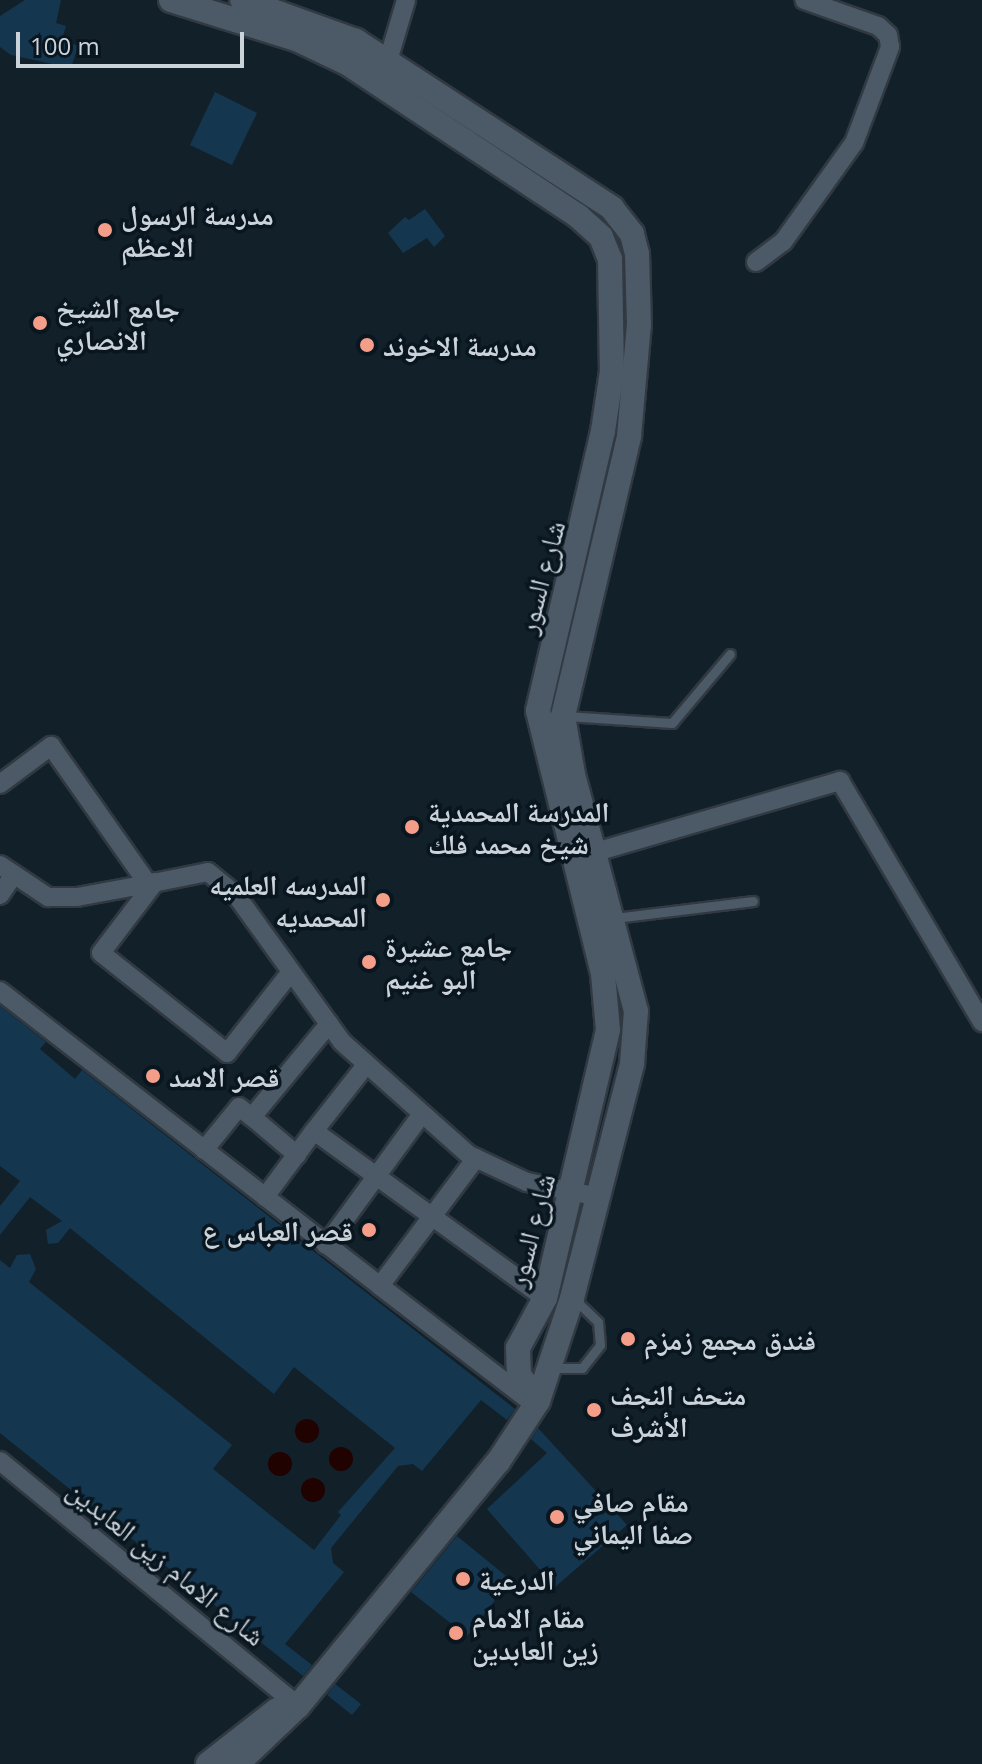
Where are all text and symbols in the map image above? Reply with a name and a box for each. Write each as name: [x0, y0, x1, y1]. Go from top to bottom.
scale bar: [20, 16, 248, 66]
text: 100 m: [30, 29, 100, 62]
place label: مدرسة الرسول الاعظم: [121, 197, 274, 263]
marker: مدرسة الرسول الاعظم: [96, 221, 114, 239]
place label: جامع الشيخ الانصاري: [56, 290, 180, 356]
marker: جامع الشيخ الانصاري: [31, 314, 49, 332]
place label: مدرسة الاخوند: [383, 328, 537, 362]
marker: مدرسة الاخوند: [358, 336, 376, 354]
street label: شارع السور: [509, 517, 571, 637]
place label: المدرسة المحمدية شيخ محمد فلك: [428, 794, 609, 860]
marker: المدرسة المحمدية شيخ محمد فلك: [403, 818, 421, 836]
place label: المدرسه العلمیه المحمدیه: [209, 867, 367, 933]
marker: المدرسه العلمیه المحمدیه: [374, 891, 392, 909]
place label: جامع عشيرة البو غنيم: [385, 929, 512, 995]
marker: جامع عشيرة البو غنيم: [360, 953, 378, 971]
place label: قصر الاسد: [169, 1059, 279, 1093]
marker: قصر الاسد: [144, 1067, 162, 1085]
street label: شارع السور: [499, 1170, 561, 1290]
place label: قصر العباس ع: [202, 1213, 353, 1247]
marker: قصر العباس ع: [360, 1221, 378, 1239]
place label: فندق مجمع زمزم: [644, 1322, 816, 1356]
marker: فندق مجمع زمزم: [619, 1330, 637, 1348]
place label: متحف النجف الأشرف: [610, 1377, 746, 1443]
marker: متحف النجف الأشرف: [585, 1401, 603, 1419]
street label: شارع الامام زين العابدين: [61, 1472, 273, 1652]
place label: مقام صافي صفا اليماني: [573, 1484, 693, 1550]
marker: مقام صافي صفا اليماني: [548, 1508, 566, 1526]
place label: الدرعية: [479, 1562, 555, 1596]
marker: الدرعية: [454, 1570, 472, 1588]
place label: مقام الامام زين العابدين: [472, 1600, 598, 1666]
marker: مقام الامام زين العابدين: [447, 1624, 465, 1642]

